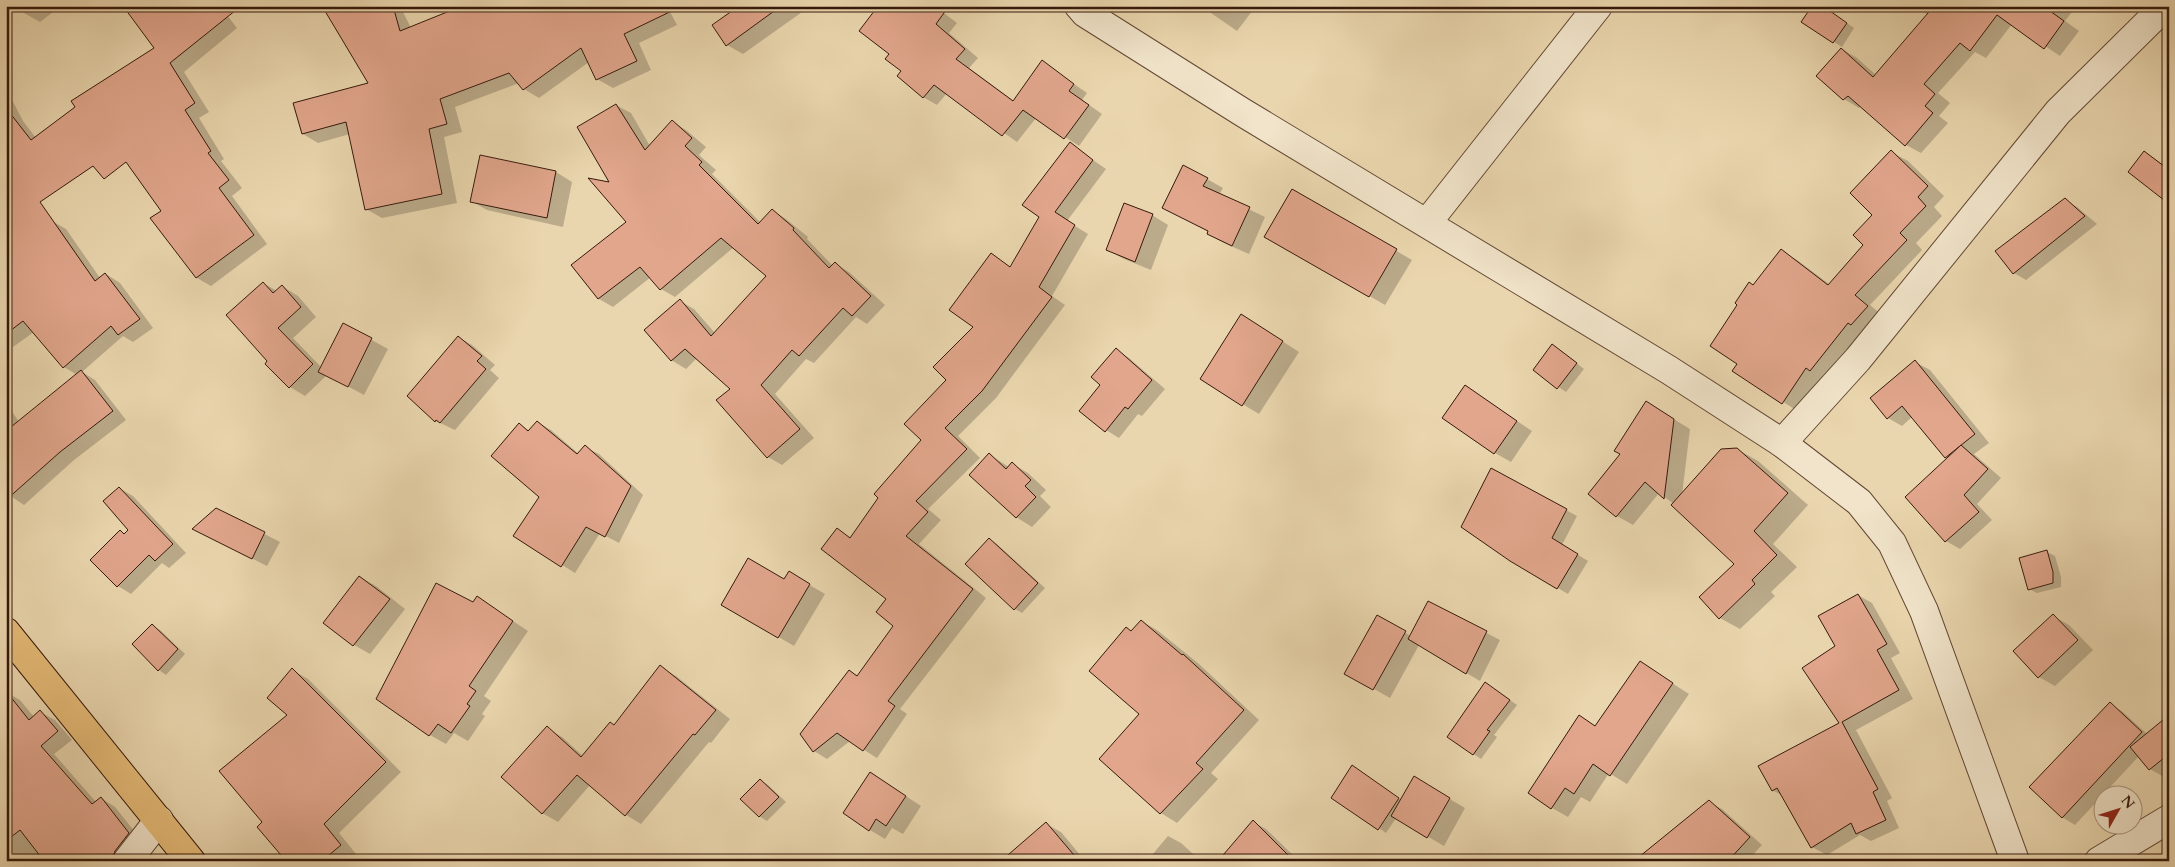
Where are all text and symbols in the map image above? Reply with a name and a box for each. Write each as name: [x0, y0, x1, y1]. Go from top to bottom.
north arrow: [2092, 784, 2142, 834]
text: N: [2117, 791, 2139, 813]

